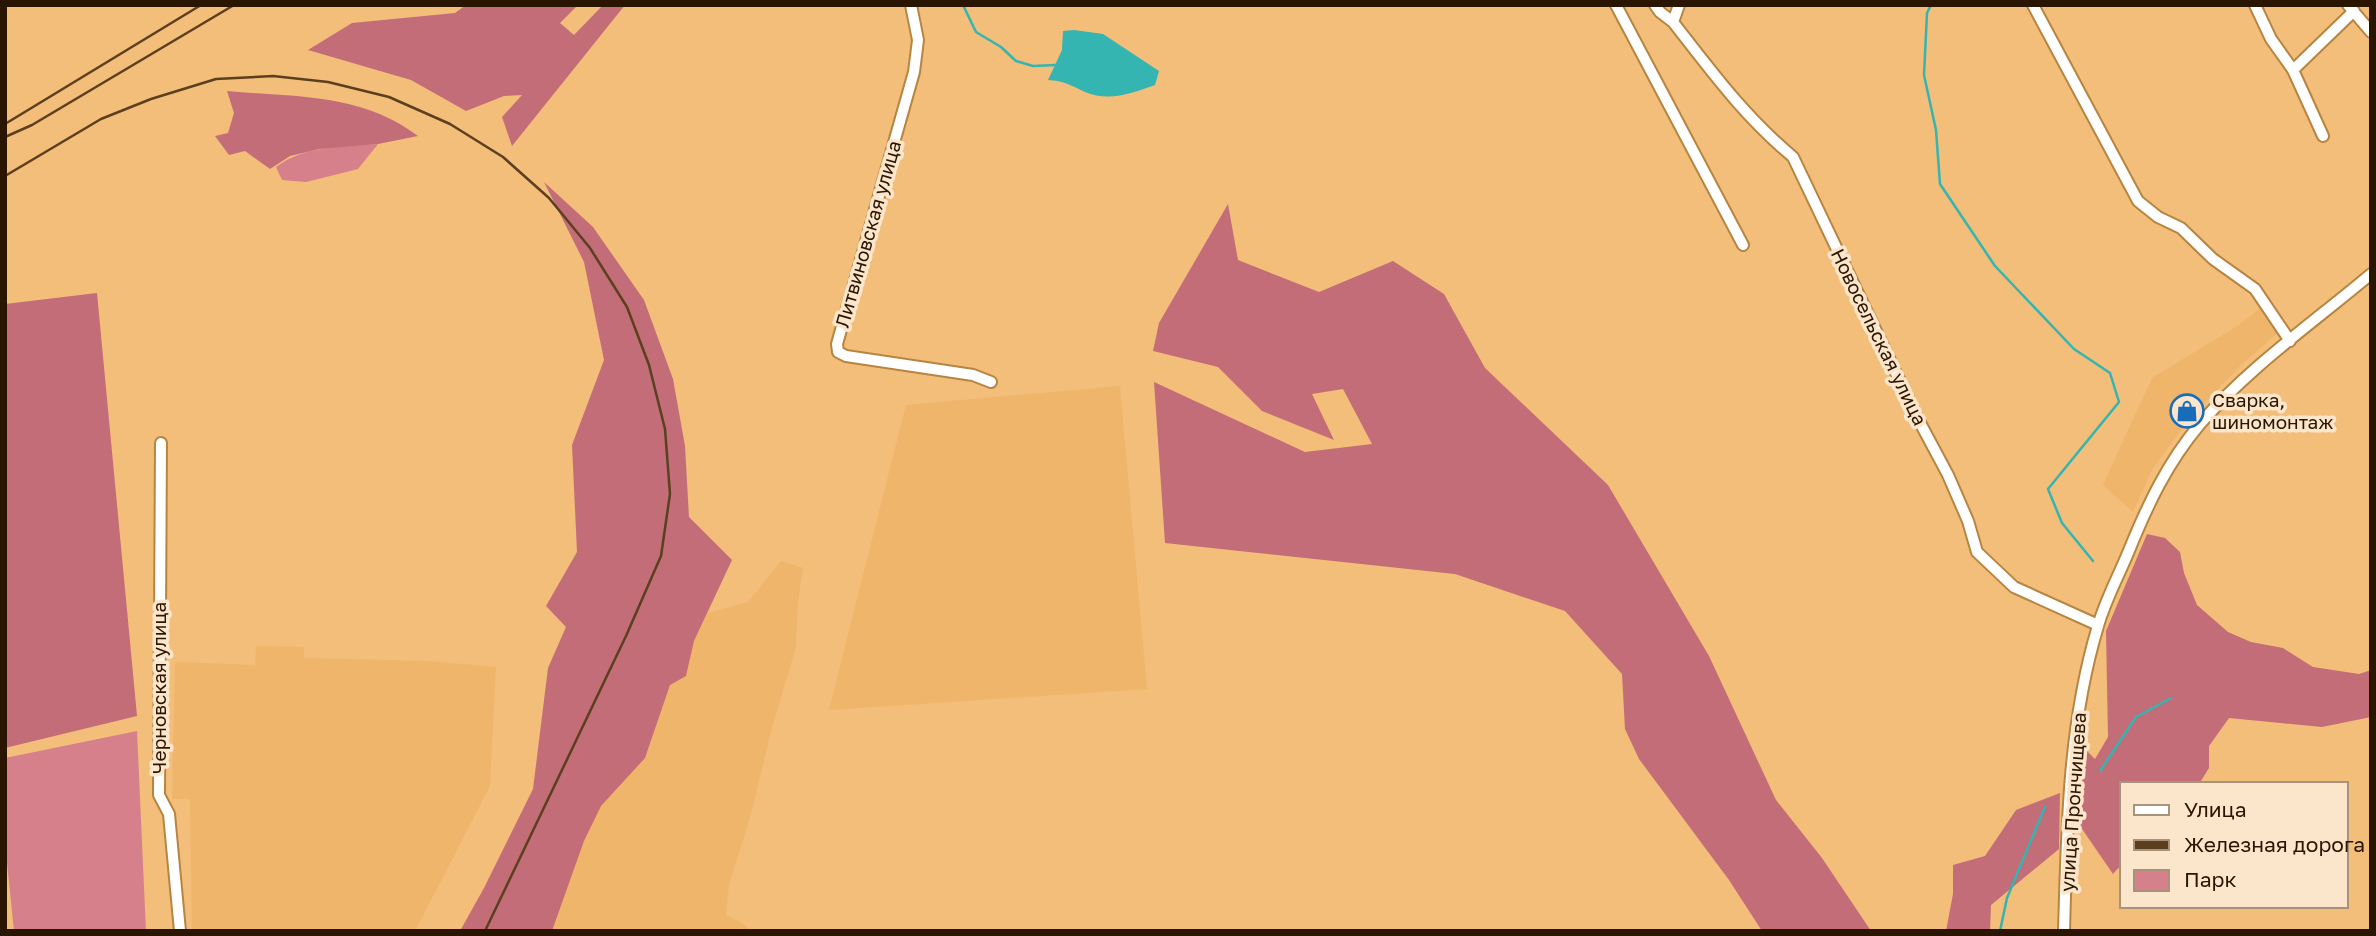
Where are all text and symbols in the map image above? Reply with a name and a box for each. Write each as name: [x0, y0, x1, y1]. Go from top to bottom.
street label: Литвиновская улица: [830, 138, 905, 330]
street label: Новосельская улица: [1827, 245, 1932, 429]
place label: Сварка, шиномонтаж: [2212, 388, 2334, 433]
shop icon: Сварка, шиномонтаж: [2168, 392, 2206, 430]
street label: Черновская улица: [147, 602, 170, 774]
street label: улица Прончищева: [2055, 711, 2090, 893]
legend: [2120, 782, 2348, 908]
text: Улица: [2184, 796, 2247, 822]
text: Железная дорога: [2184, 831, 2365, 857]
text: Парк: [2184, 866, 2237, 892]

